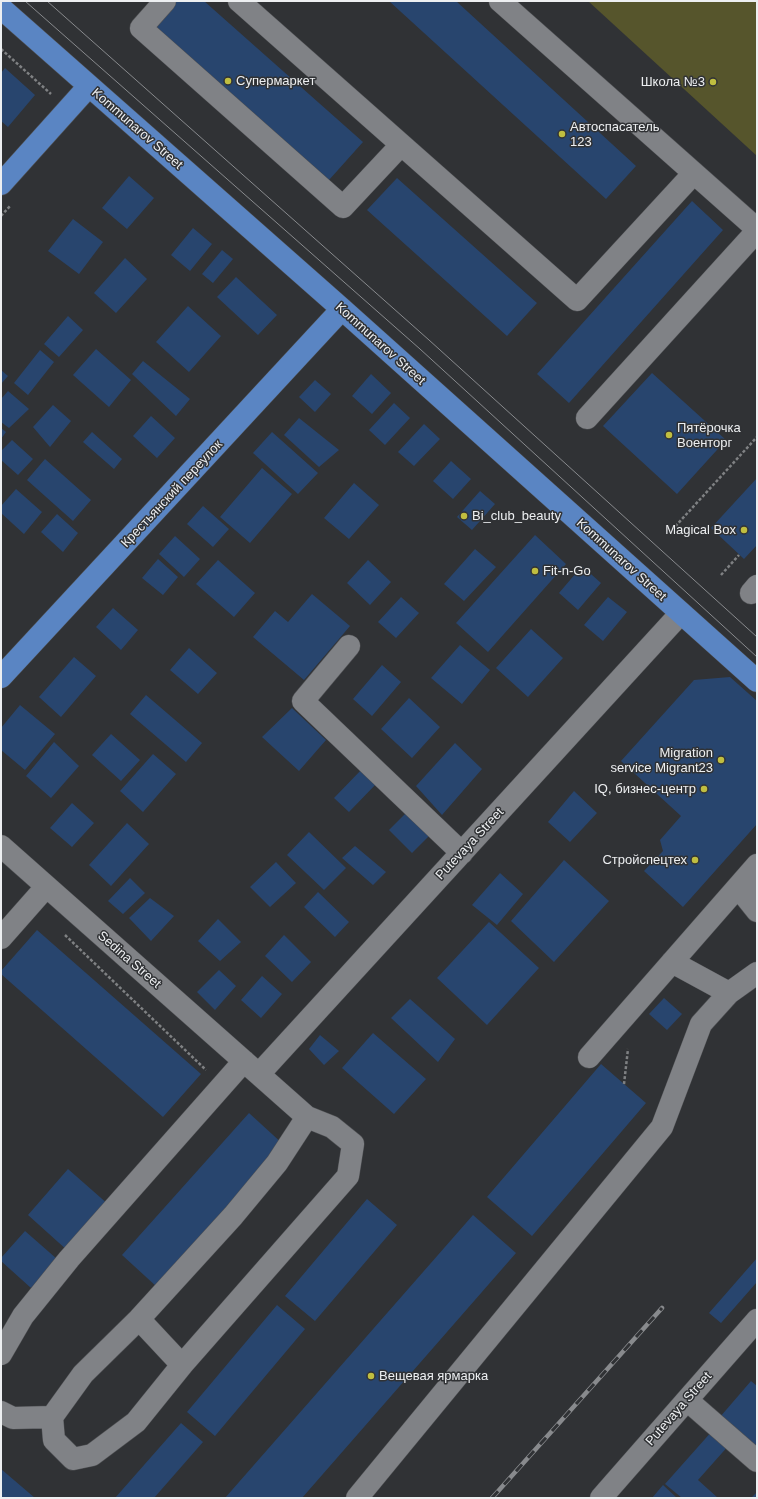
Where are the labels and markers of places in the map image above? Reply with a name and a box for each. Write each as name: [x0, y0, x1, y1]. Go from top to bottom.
place label: Супермаркет: [236, 73, 315, 89]
place label: Школа №3: [641, 74, 705, 90]
marker: Супермаркет: [223, 76, 233, 86]
marker: Школа №3: [708, 77, 718, 87]
place label: Автоспасатель 123: [570, 119, 660, 150]
marker: Автоспасатель 123: [557, 129, 567, 139]
place label: Пятёрочка Военторг: [677, 420, 741, 451]
marker: Пятёрочка Военторг: [664, 430, 674, 440]
place label: Bi_club_beauty: [472, 508, 561, 524]
marker: Bi_club_beauty: [459, 511, 469, 521]
place label: Magical Box: [665, 522, 736, 538]
marker: Magical Box: [739, 525, 749, 535]
place label: Fit-n-Go: [543, 563, 591, 579]
marker: Fit-n-Go: [530, 566, 540, 576]
place label: Migration service Migrant23: [610, 745, 713, 776]
marker: Migration service Migrant23: [716, 755, 726, 765]
place label: IQ, бизнес-центр: [594, 781, 696, 797]
marker: IQ, бизнес-центр: [699, 784, 709, 794]
place label: Стройспецтех: [602, 852, 687, 868]
marker: Стройспецтех: [690, 855, 700, 865]
place label: Вещевая ярмарка: [379, 1368, 488, 1384]
marker: Вещевая ярмарка: [366, 1371, 376, 1381]

